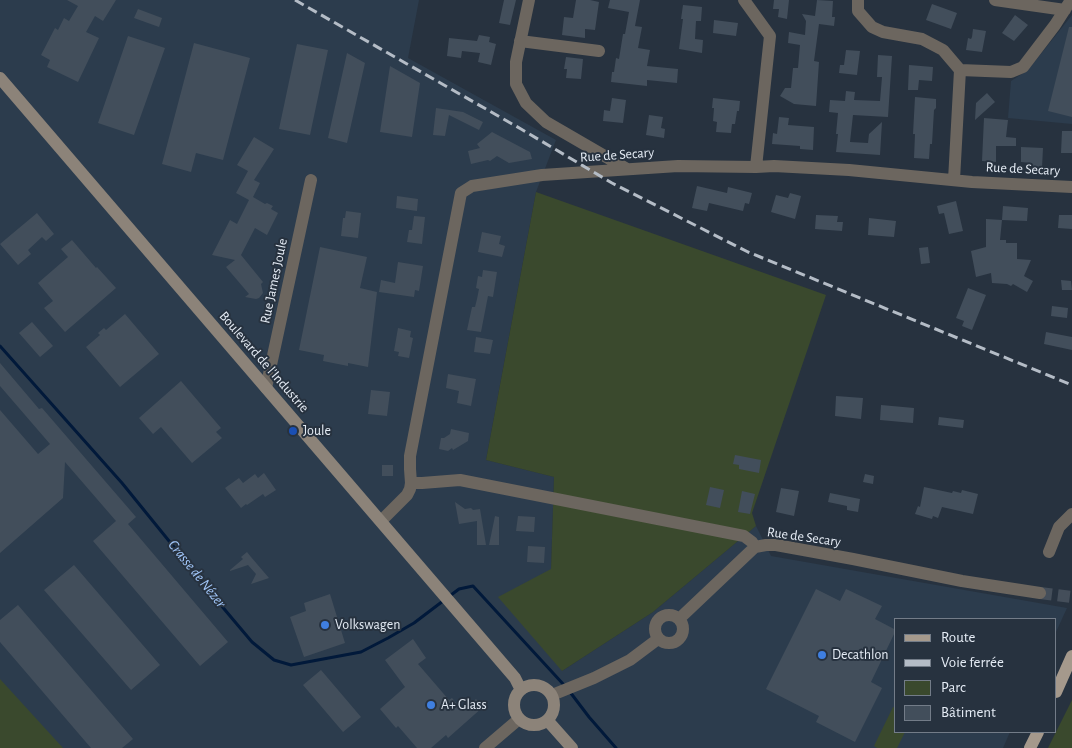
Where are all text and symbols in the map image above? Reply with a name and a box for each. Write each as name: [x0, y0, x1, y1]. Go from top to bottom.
street label: Rue de Secary: [579, 144, 655, 166]
street label: Rue de Secary: [985, 159, 1061, 179]
street label: Rue James Joule: [257, 237, 291, 325]
street label: Boulevard de l'Industrie: [216, 308, 312, 416]
place label: Joule: [303, 423, 331, 439]
marker: Joule: [287, 425, 299, 437]
street label: Rue de Secary: [766, 524, 842, 550]
water label: Crasse de Nézer: [164, 536, 230, 612]
place label: Volkswagen: [335, 617, 400, 633]
legend: [894, 618, 1057, 733]
marker: Volkswagen: [319, 619, 331, 631]
text: Route: [941, 630, 975, 645]
place label: Decathlon: [832, 647, 888, 663]
marker: Decathlon: [816, 649, 828, 661]
text: Voie ferrée: [941, 655, 1004, 670]
text: Parc: [941, 680, 966, 695]
place label: A+ Glass: [441, 697, 487, 713]
marker: A+ Glass: [425, 699, 437, 711]
text: Bâtiment: [941, 705, 996, 720]

